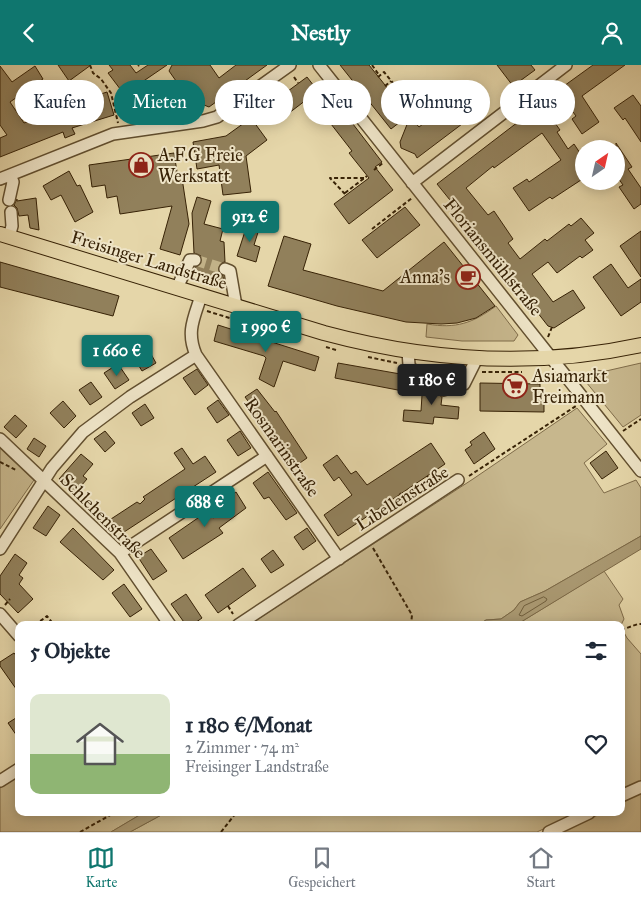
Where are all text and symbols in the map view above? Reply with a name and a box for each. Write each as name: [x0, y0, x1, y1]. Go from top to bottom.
icon: back: [15, 19, 43, 47]
text: Nestly: [291, 19, 350, 46]
icon: person: [598, 19, 626, 47]
chip: Kaufen: [15, 80, 104, 125]
chip: Mieten: [114, 80, 205, 125]
chip: Filter: [215, 80, 293, 125]
chip: Neu: [303, 80, 371, 125]
chip: Wohnung: [381, 80, 490, 125]
chip: Haus: [500, 80, 575, 125]
north arrow: [575, 140, 625, 190]
map controls: [575, 140, 625, 190]
place label: A.F.G Freie Werkstatt: [157, 144, 243, 187]
shop icon: A.F.G Freie Werkstatt: [128, 152, 154, 178]
street label: Floriansmühlstraße: [439, 194, 547, 320]
pin: 912 €: [215, 201, 285, 243]
text: 912 €: [232, 207, 268, 226]
street label: Freisinger Landstraße: [68, 226, 230, 295]
cafe icon: Anna's: [455, 264, 481, 290]
place label: Anna's: [399, 266, 450, 288]
pin: 1 990 €: [220, 311, 312, 353]
text: 1 990 €: [241, 317, 291, 336]
pin: 1 660 €: [71, 335, 163, 377]
text: 1 660 €: [93, 341, 141, 360]
pin: 1 180 €: [386, 363, 478, 406]
place label: Asiamarkt Freimann: [531, 365, 608, 408]
text: 1 180 €: [408, 370, 456, 389]
supermarket icon: Asiamarkt Freimann: [502, 373, 528, 399]
street label: Rosmarinstraße: [240, 393, 324, 501]
street label: Libellenstraße: [351, 461, 453, 535]
street label: Schlehenstraße: [56, 469, 150, 563]
pin: 688 €: [170, 485, 240, 528]
text: 688 €: [186, 492, 224, 511]
icon: filters: [582, 637, 610, 665]
text: 5 Objekte: [30, 638, 110, 664]
text: 1 180 €/Monat: [185, 712, 312, 738]
icon: home: [70, 714, 130, 774]
icon: heart: [582, 730, 610, 758]
text: 2 Zimmer · 74 m²: [185, 738, 299, 757]
text: Freisinger Landstraße: [185, 757, 329, 776]
tab: Karte: [85, 844, 117, 891]
tab: Gespeichert: [288, 844, 356, 891]
tab: Start: [526, 844, 556, 891]

